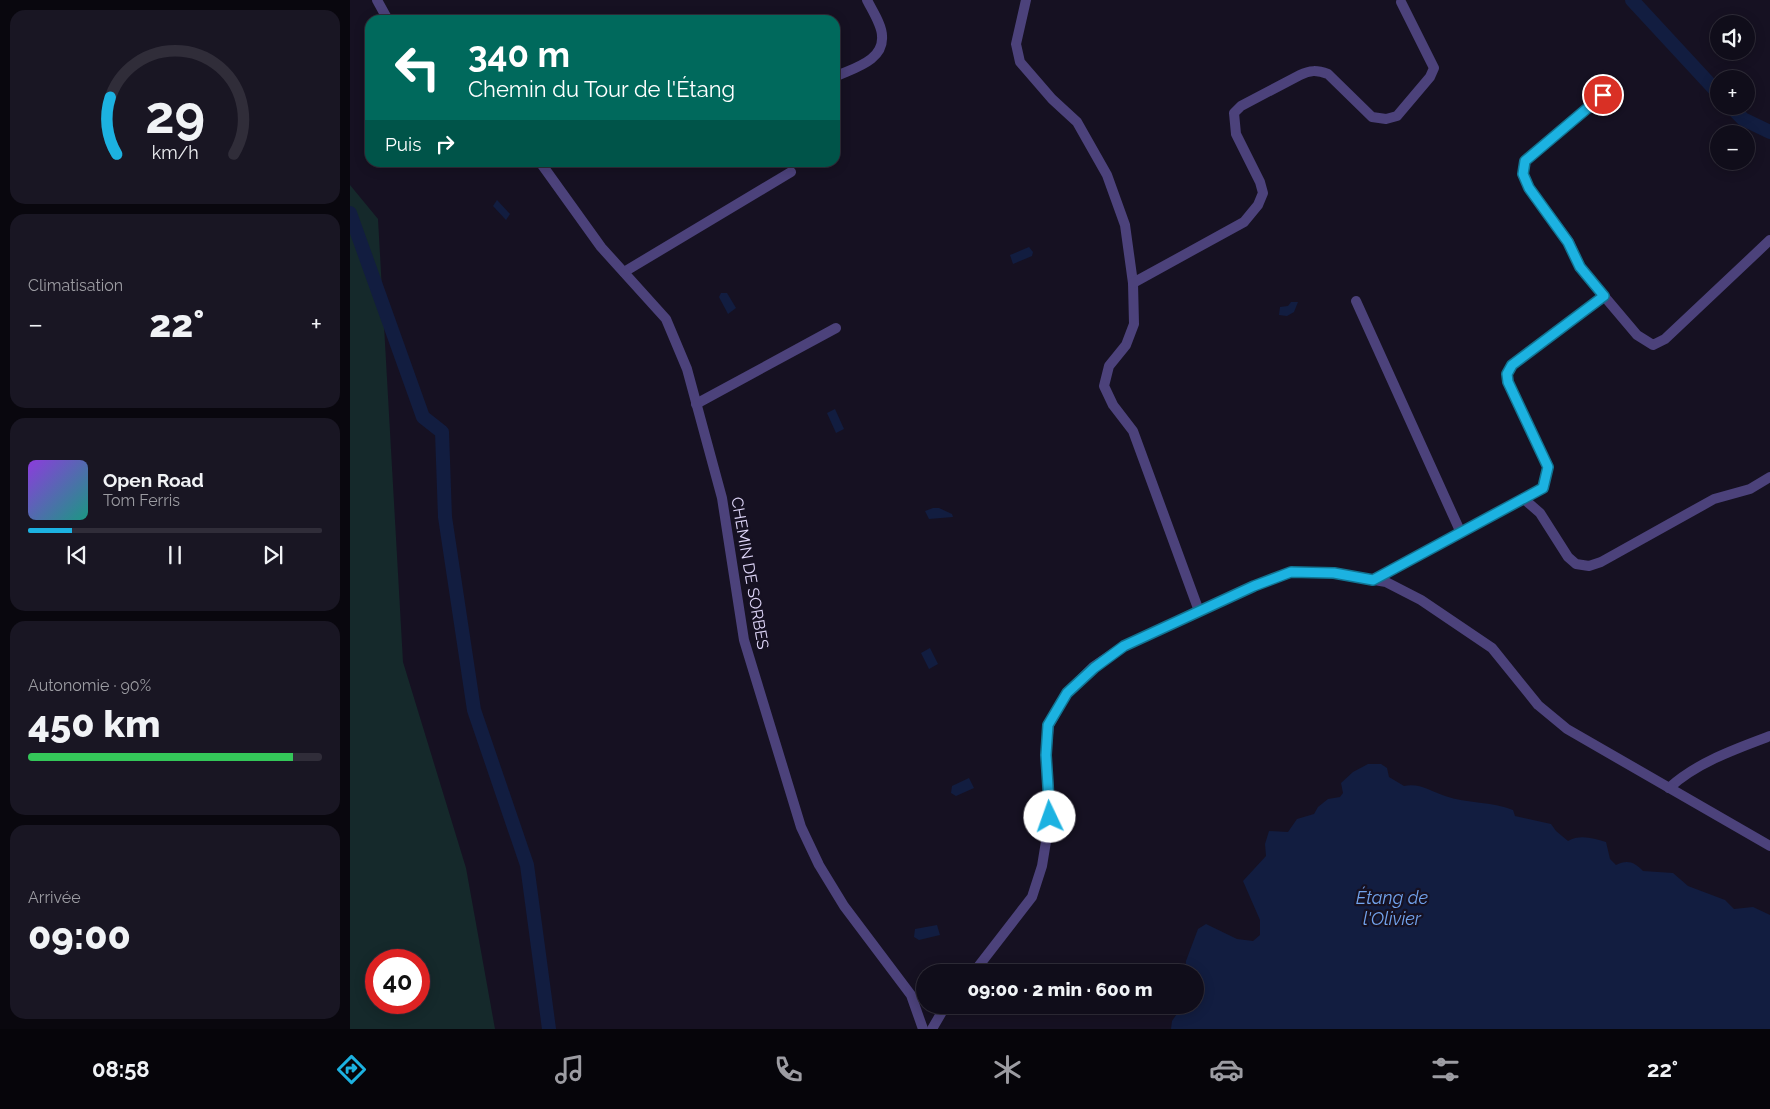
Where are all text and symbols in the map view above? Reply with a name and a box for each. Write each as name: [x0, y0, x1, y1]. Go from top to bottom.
map controls: [1710, 15, 1755, 170]
button: sound: [1710, 15, 1755, 60]
text: 340 m: [468, 34, 570, 75]
icon: left: [385, 35, 450, 100]
button: +: [1710, 70, 1755, 115]
pin: [1582, 74, 1624, 116]
text: Chemin du Tour de l'Étang: [468, 76, 735, 102]
icon: arrive: [1589, 81, 1617, 109]
text: 29: [145, 84, 205, 145]
button: −: [1710, 125, 1755, 170]
icon: right: [431, 130, 459, 158]
text: Puis: [385, 133, 421, 155]
text: km/h: [151, 142, 199, 163]
text: Climatisation: [28, 276, 123, 295]
text: 22°: [149, 301, 204, 346]
text: −: [28, 308, 43, 341]
text: +: [310, 308, 322, 341]
text: Open Road: [103, 469, 204, 491]
text: Tom Ferris: [103, 491, 180, 510]
street label: CHEMIN DE SORBES: [727, 495, 773, 651]
icon: previous: [63, 541, 91, 569]
icon: pause: [161, 541, 189, 569]
icon: next: [259, 541, 287, 569]
text: Autonomie · 90%: [28, 676, 151, 695]
text: 450 km: [28, 701, 161, 746]
position arrow: [1023, 790, 1075, 842]
water label: Étang de l'Olivier: [1356, 886, 1429, 929]
text: Arrivée: [28, 888, 81, 907]
text: 09:00: [28, 913, 131, 958]
speed limit sign: 40: [365, 949, 430, 1014]
text: 09:00 · 2 min · 600 m: [967, 978, 1153, 1000]
icon: directions: [334, 1052, 369, 1087]
icon: music: [552, 1052, 587, 1087]
icon: phone: [771, 1052, 806, 1087]
icon: climate: [990, 1052, 1025, 1087]
icon: car: [1209, 1052, 1244, 1087]
icon: filters: [1428, 1052, 1463, 1087]
text: 08:58: [92, 1056, 150, 1082]
text: 22°: [1647, 1056, 1678, 1082]

